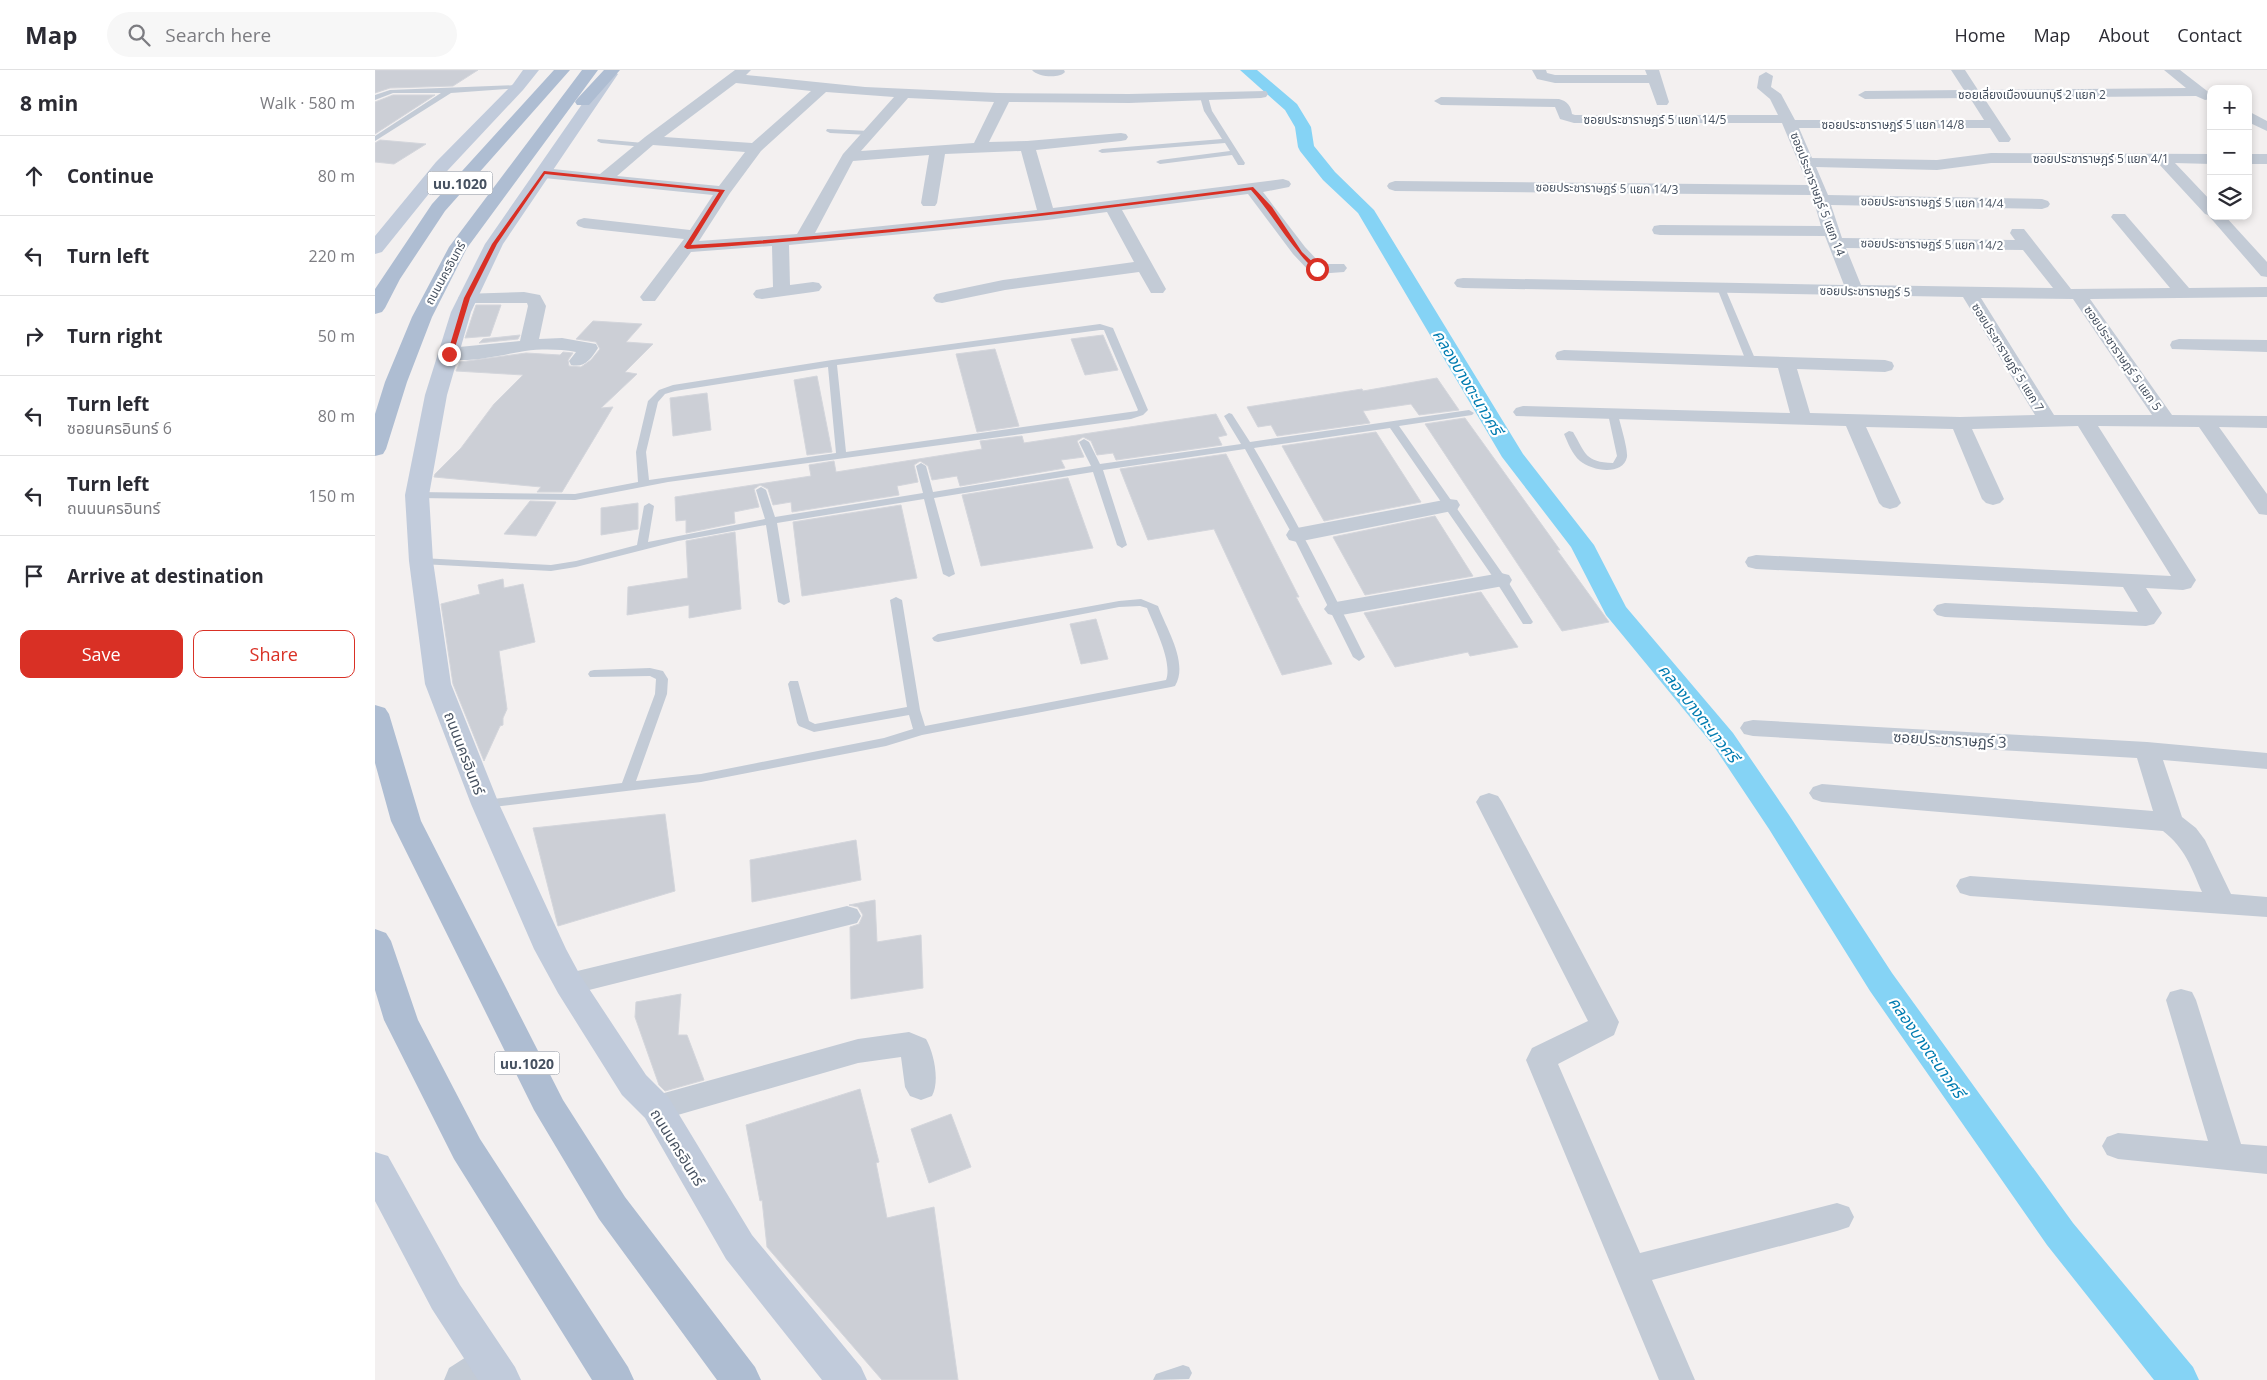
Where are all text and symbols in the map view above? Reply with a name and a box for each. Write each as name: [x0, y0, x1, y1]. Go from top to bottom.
search box: [107, 12, 457, 57]
text: Map: [25, 18, 77, 51]
icon: search: [125, 21, 153, 49]
text: Search here: [165, 22, 271, 48]
text: Home: [1955, 23, 2005, 47]
text: Map: [2033, 23, 2071, 47]
text: About: [2099, 23, 2149, 47]
text: Contact: [2177, 23, 2242, 47]
map controls: [2207, 85, 2252, 220]
button: +: [2207, 85, 2252, 130]
street label: ซอยเลี่ยงเมืองนนทบุรี 2 แยก 2: [1958, 86, 2106, 103]
text: 8 min: [20, 89, 78, 117]
text: Walk · 580 m: [260, 92, 355, 114]
street label: ซอยประชาราษฎร์ 5 แยก 14/5: [1584, 111, 1727, 128]
street label: ซอยประชาราษฎร์ 5 แยก 14/8: [1822, 116, 1965, 133]
street label: ซอยประชาราษฎร์ 5 แยก 14: [1786, 130, 1850, 259]
button: −: [2207, 130, 2252, 175]
street label: ซอยประชาราษฎร์ 5 แยก 4/1: [2033, 150, 2169, 167]
icon: ahead: [20, 162, 48, 190]
text: Continue: [67, 163, 154, 189]
text: 80 m: [318, 165, 355, 187]
road number: นบ.1020: [427, 172, 493, 195]
button: layers: [2207, 175, 2252, 220]
street label: ซอยประชาราษฎร์ 5 แยก 14/3: [1535, 178, 1679, 198]
street label: ซอยประชาราษฎร์ 5 แยก 14/4: [1860, 192, 2004, 212]
street label: ซอยประชาราษฎร์ 5 แยก 14/2: [1860, 234, 2004, 254]
street label: ถนนนครอินทร์: [421, 238, 470, 308]
icon: left: [20, 242, 48, 270]
text: Turn left: [67, 243, 149, 269]
text: 220 m: [309, 245, 355, 267]
route start: [1306, 258, 1329, 281]
street label: ซอยประชาราษฏร์ 5: [1819, 282, 1911, 300]
street label: ซอยประชาราษฎร์ 5 แยก 7: [1968, 300, 2048, 414]
street label: ซอยประชาราษฎร์ 5 แยก 5: [2080, 302, 2166, 414]
icon: right: [20, 322, 48, 350]
text: Turn right: [67, 323, 162, 349]
text: 50 m: [318, 325, 355, 347]
water label: คลองบางตะนาวศรี: [1428, 325, 1510, 441]
route end: [438, 343, 461, 366]
text: Turn left: [67, 391, 149, 417]
icon: left: [20, 402, 48, 430]
text: 80 m: [318, 405, 355, 427]
text: ซอยนครอินทร์ 6: [67, 417, 172, 439]
text: Turn left: [67, 471, 149, 497]
icon: left: [20, 482, 48, 510]
text: 150 m: [309, 485, 355, 507]
text: ถนนนครอินทร์: [67, 497, 160, 519]
icon: arrive: [20, 562, 48, 590]
text: Arrive at destination: [67, 563, 264, 589]
button: Save: [20, 630, 183, 678]
button: Share: [193, 630, 355, 678]
water label: คลองบางตะนาวศรี: [1654, 659, 1746, 769]
street label: ถนนนครอินทร์: [440, 709, 490, 798]
street label: ซอยประชาราษฏร์ 3: [1893, 726, 2007, 752]
water label: คลองบางตะนาวศรี: [1884, 992, 1972, 1104]
road number: นบ.1020: [495, 1051, 559, 1074]
street label: ถนนนครอินทร์: [646, 1105, 710, 1190]

